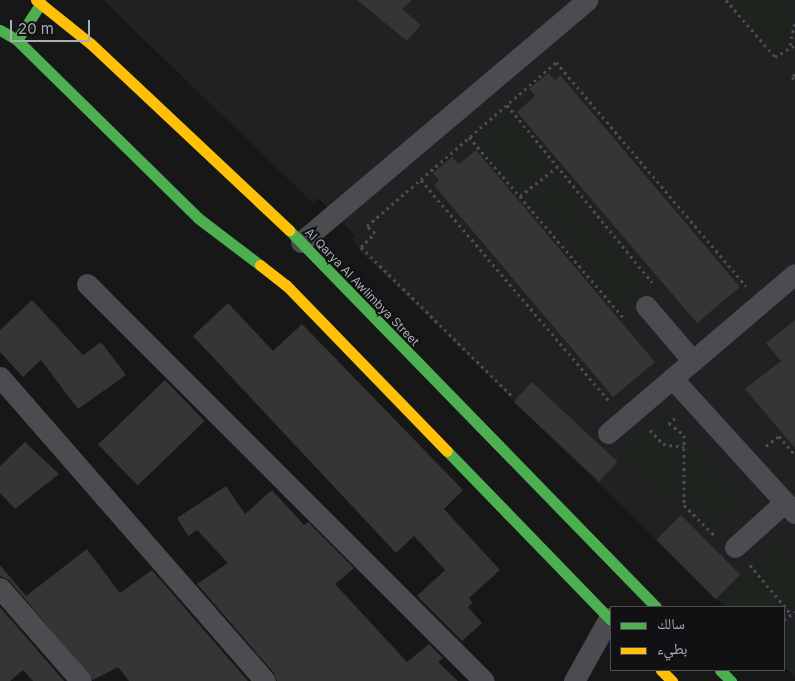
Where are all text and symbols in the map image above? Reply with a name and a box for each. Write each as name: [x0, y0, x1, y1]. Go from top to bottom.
scale bar: [12, 10, 92, 42]
text: 20 m: [18, 19, 54, 38]
street label: Al Qarya Al Awlimbya Street: [302, 225, 422, 349]
legend: [610, 606, 785, 671]
text: سالك: [657, 614, 685, 633]
text: بطيء: [657, 639, 687, 658]

